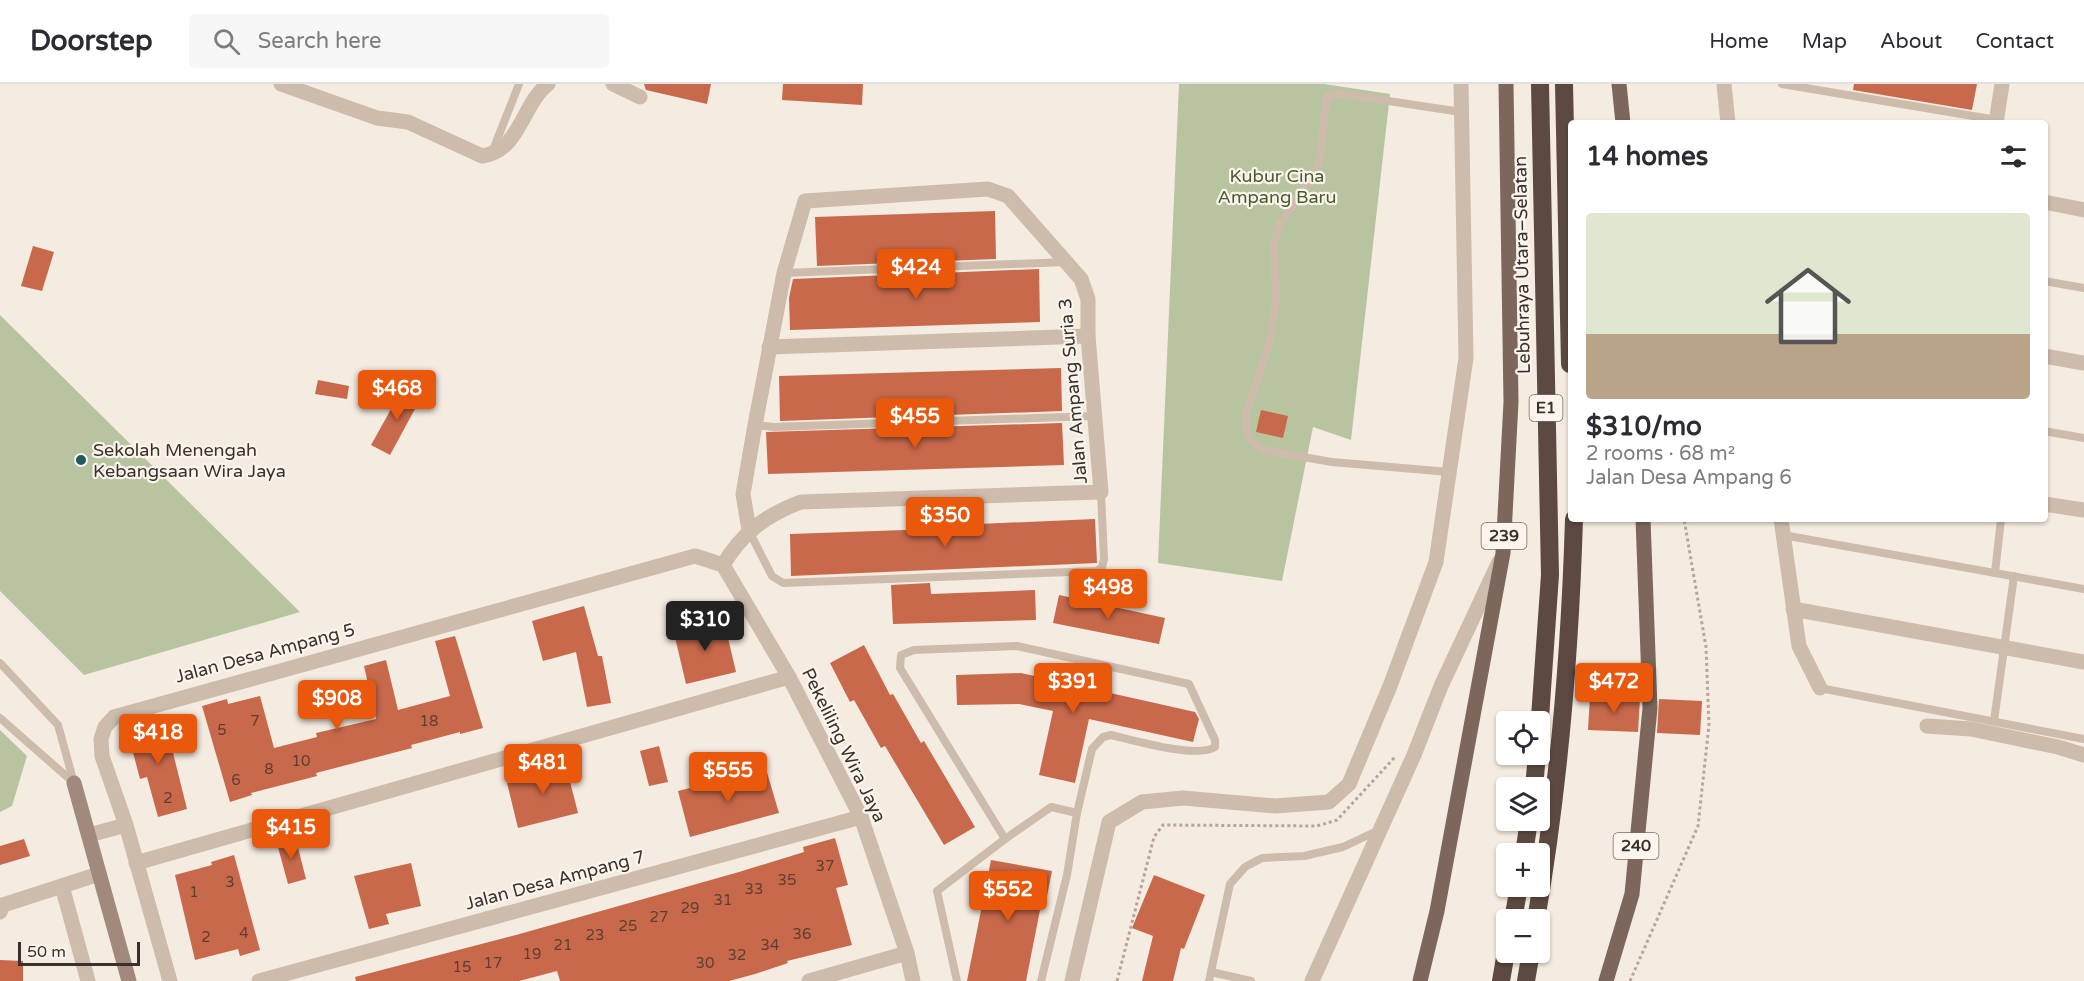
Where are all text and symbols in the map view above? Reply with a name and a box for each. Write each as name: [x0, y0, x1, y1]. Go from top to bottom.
search box: [189, 14, 609, 68]
text: Doorstep: [30, 24, 153, 58]
icon: search: [210, 25, 243, 58]
text: Search here: [258, 28, 381, 54]
text: Home: [1709, 29, 1769, 54]
text: Map: [1802, 29, 1847, 54]
text: About: [1880, 29, 1942, 54]
text: Contact: [1975, 29, 2054, 54]
icon: filters: [1997, 140, 2030, 173]
text: 14 homes: [1586, 141, 1708, 172]
street label: Lebuhraya Utara–Selatan: [1509, 156, 1535, 374]
park label: Kubur Cina Ampang Baru: [1218, 165, 1336, 208]
pin: $424: [880, 249, 952, 300]
icon: home: [1754, 252, 1862, 360]
text: $424: [891, 256, 941, 280]
street label: Jalan Ampang Suria 3: [1054, 297, 1092, 485]
pin: $468: [361, 370, 433, 421]
text: $468: [372, 377, 422, 401]
road number: E1: [1530, 395, 1562, 421]
pin: $455: [879, 398, 951, 449]
text: $455: [890, 405, 940, 429]
text: $310/mo: [1586, 411, 1702, 442]
place label: Sekolah Menengah Kebangsaan Wira Jaya: [93, 439, 286, 482]
text: 2 rooms · 68 m²: [1586, 442, 1735, 466]
marker: Sekolah Menengah Kebangsaan Wira Jaya: [74, 453, 88, 467]
text: Jalan Desa Ampang 6: [1586, 466, 1792, 490]
pin: $350: [909, 497, 981, 548]
text: $350: [920, 504, 970, 528]
road number: 239: [1482, 523, 1526, 549]
pin: $498: [1072, 569, 1144, 620]
text: $498: [1083, 576, 1133, 600]
pin: $310: [669, 601, 741, 652]
text: $310: [680, 608, 730, 632]
street label: Jalan Desa Ampang 5: [173, 618, 357, 688]
pin: $391: [1037, 663, 1109, 714]
pin: $472: [1578, 663, 1650, 714]
street label: Pekeliling Wira Jaya: [797, 664, 891, 826]
text: $391: [1048, 670, 1098, 694]
text: $472: [1589, 670, 1639, 694]
pin: $908: [301, 680, 373, 731]
text: $908: [312, 687, 362, 711]
map controls: [1496, 711, 1550, 963]
button: locate: [1496, 711, 1550, 765]
house number: 7: [250, 712, 260, 730]
house number: 18: [420, 712, 438, 730]
pin: $418: [122, 714, 194, 765]
text: $418: [133, 721, 183, 745]
house number: 5: [217, 721, 227, 739]
pin: $481: [507, 744, 579, 795]
text: $481: [518, 751, 568, 775]
house number: 10: [292, 752, 310, 770]
pin: $555: [692, 752, 764, 803]
text: $555: [703, 759, 753, 783]
house number: 8: [264, 760, 274, 778]
house number: 6: [231, 771, 241, 789]
button: layers: [1496, 777, 1550, 831]
house number: 2: [163, 789, 173, 807]
pin: $415: [255, 809, 327, 860]
text: $415: [266, 816, 316, 840]
road number: 240: [1614, 833, 1658, 859]
button: +: [1496, 843, 1550, 897]
street label: Jalan Desa Ampang 7: [463, 845, 647, 915]
house number: 37: [816, 857, 834, 875]
house number: 35: [778, 871, 796, 889]
pin: $552: [972, 871, 1044, 922]
house number: 3: [225, 873, 235, 891]
text: $552: [983, 878, 1033, 902]
house number: 33: [745, 880, 763, 898]
house number: 1: [189, 883, 199, 901]
house number: 31: [714, 891, 732, 909]
house number: 29: [681, 899, 699, 917]
house number: 27: [650, 908, 668, 926]
button: −: [1496, 909, 1550, 963]
house number: 25: [619, 917, 637, 935]
house number: 4: [239, 924, 249, 942]
house number: 36: [793, 925, 811, 943]
house number: 23: [586, 926, 604, 944]
house number: 2: [201, 928, 211, 946]
house number: 21: [554, 936, 572, 954]
house number: 34: [761, 936, 779, 954]
scale bar: [18, 939, 140, 966]
text: 50 m: [27, 942, 66, 962]
house number: 19: [523, 945, 541, 963]
house number: 32: [728, 946, 746, 964]
house number: 17: [484, 954, 502, 972]
house number: 30: [696, 954, 714, 972]
house number: 15: [453, 958, 471, 976]

